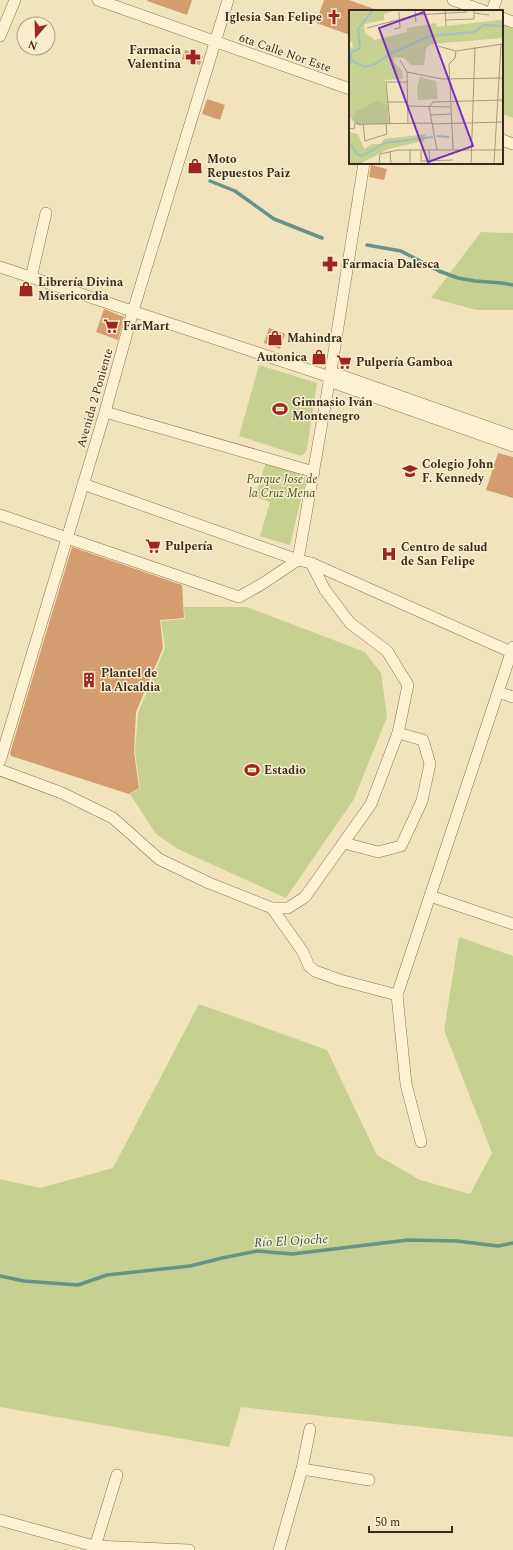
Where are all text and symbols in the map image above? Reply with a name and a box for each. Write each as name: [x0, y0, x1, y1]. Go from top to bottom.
place label: Iglesia San Felipe: [224, 8, 322, 27]
church icon: Iglesia San Felipe: [325, 8, 343, 26]
inset map: [349, 10, 503, 164]
north arrow: [16, 16, 56, 56]
street label: 6ta Calle Nor Este: [236, 28, 334, 78]
text: N: [26, 35, 40, 54]
place label: Farmacia Valentina: [127, 41, 182, 74]
pharmacy icon: Farmacia Valentina: [184, 48, 202, 66]
place label: Moto Repuestos Paiz: [207, 150, 290, 183]
shop icon: Moto Repuestos Paiz: [186, 157, 204, 175]
pharmacy icon: Farmacia Dalesca: [321, 255, 339, 273]
place label: Farmacia Dalesca: [342, 255, 440, 274]
place label: Librería Divina Misericordia: [38, 273, 124, 306]
shop icon: Librería Divina Misericordia: [17, 280, 35, 298]
supermarket icon: FarMart: [102, 317, 120, 335]
place label: FarMart: [123, 317, 170, 336]
shop icon: Mahindra: [266, 329, 284, 347]
place label: Mahindra: [287, 329, 343, 348]
street label: Avenida 2 Poniente: [72, 346, 118, 450]
place label: Autonica: [256, 348, 308, 367]
shop icon: Autonica: [310, 348, 328, 366]
supermarket icon: Pulpería Gamboa: [335, 353, 353, 371]
place label: Pulpería Gamboa: [356, 353, 453, 372]
place label: Gimnasio Iván Montenegro: [292, 393, 373, 426]
sports icon: Gimnasio Iván Montenegro: [271, 400, 289, 418]
place label: Colegio John F. Kennedy: [422, 455, 494, 488]
school or university icon: Colegio John F. Kennedy: [401, 462, 419, 480]
park label: Parque José de la Cruz Mena: [247, 470, 317, 503]
supermarket icon: Pulpería: [144, 537, 162, 555]
place label: Pulpería: [165, 537, 213, 556]
place label: Centro de salud de San Felipe: [401, 538, 488, 571]
hospital icon: Centro de salud de San Felipe: [380, 545, 398, 563]
place label: Plantel de la Alcaldia: [101, 664, 161, 697]
building icon: Plantel de la Alcaldia: [80, 671, 98, 689]
sports icon: Estadio: [243, 761, 261, 779]
place label: Estadio: [264, 761, 306, 780]
water label: Río El Ojoche: [253, 1229, 329, 1253]
scale bar: [369, 1508, 452, 1534]
text: 50 m: [375, 1513, 400, 1532]

